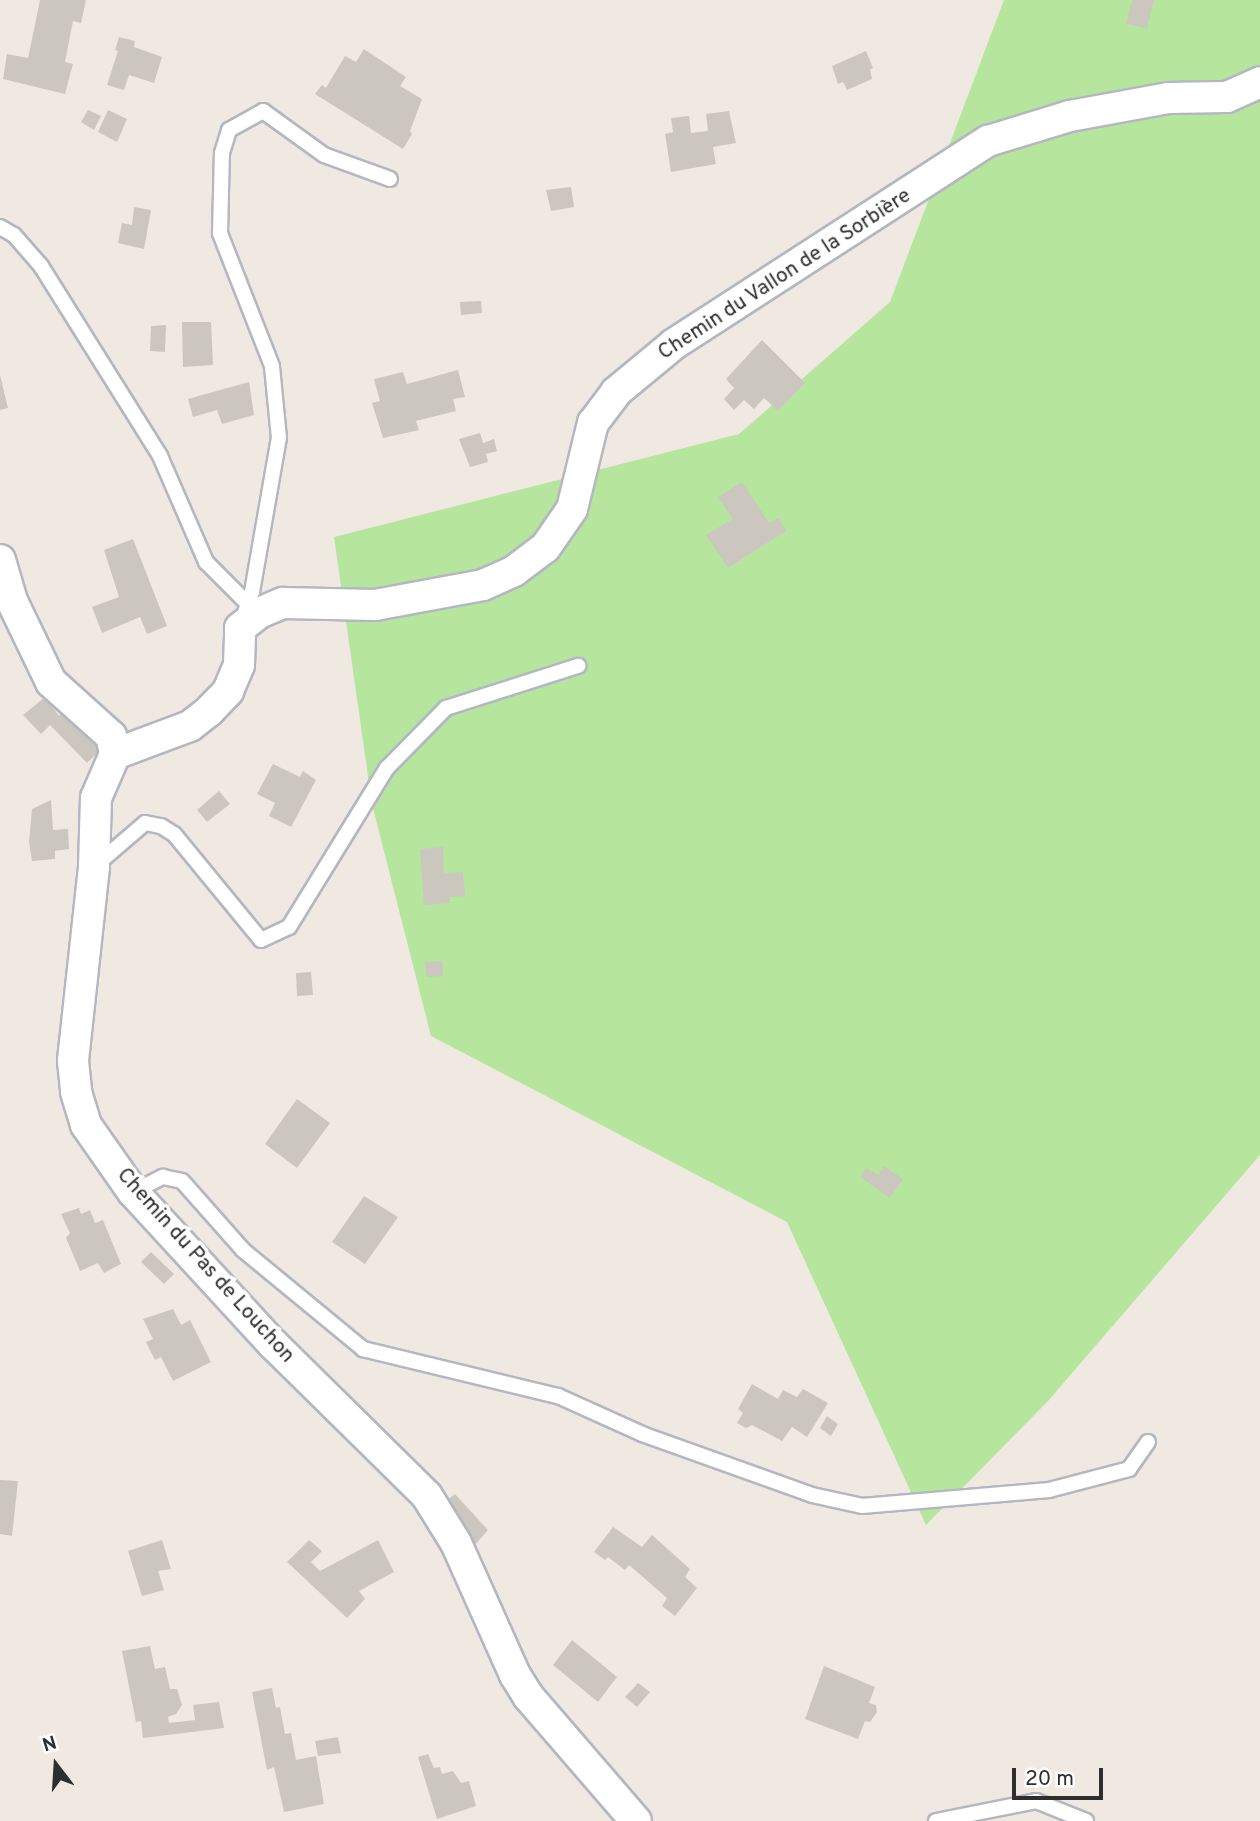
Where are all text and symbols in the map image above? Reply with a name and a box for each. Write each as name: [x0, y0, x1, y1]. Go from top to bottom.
street label: Chemin du Vallon de la Sorbière: [654, 184, 916, 366]
street label: Chemin du Pas de Louchon: [111, 1163, 299, 1369]
north arrow: [21, 1730, 91, 1800]
text: N: [40, 1731, 60, 1758]
scale bar: [1015, 1755, 1106, 1799]
text: 20 m: [1025, 1766, 1074, 1793]

